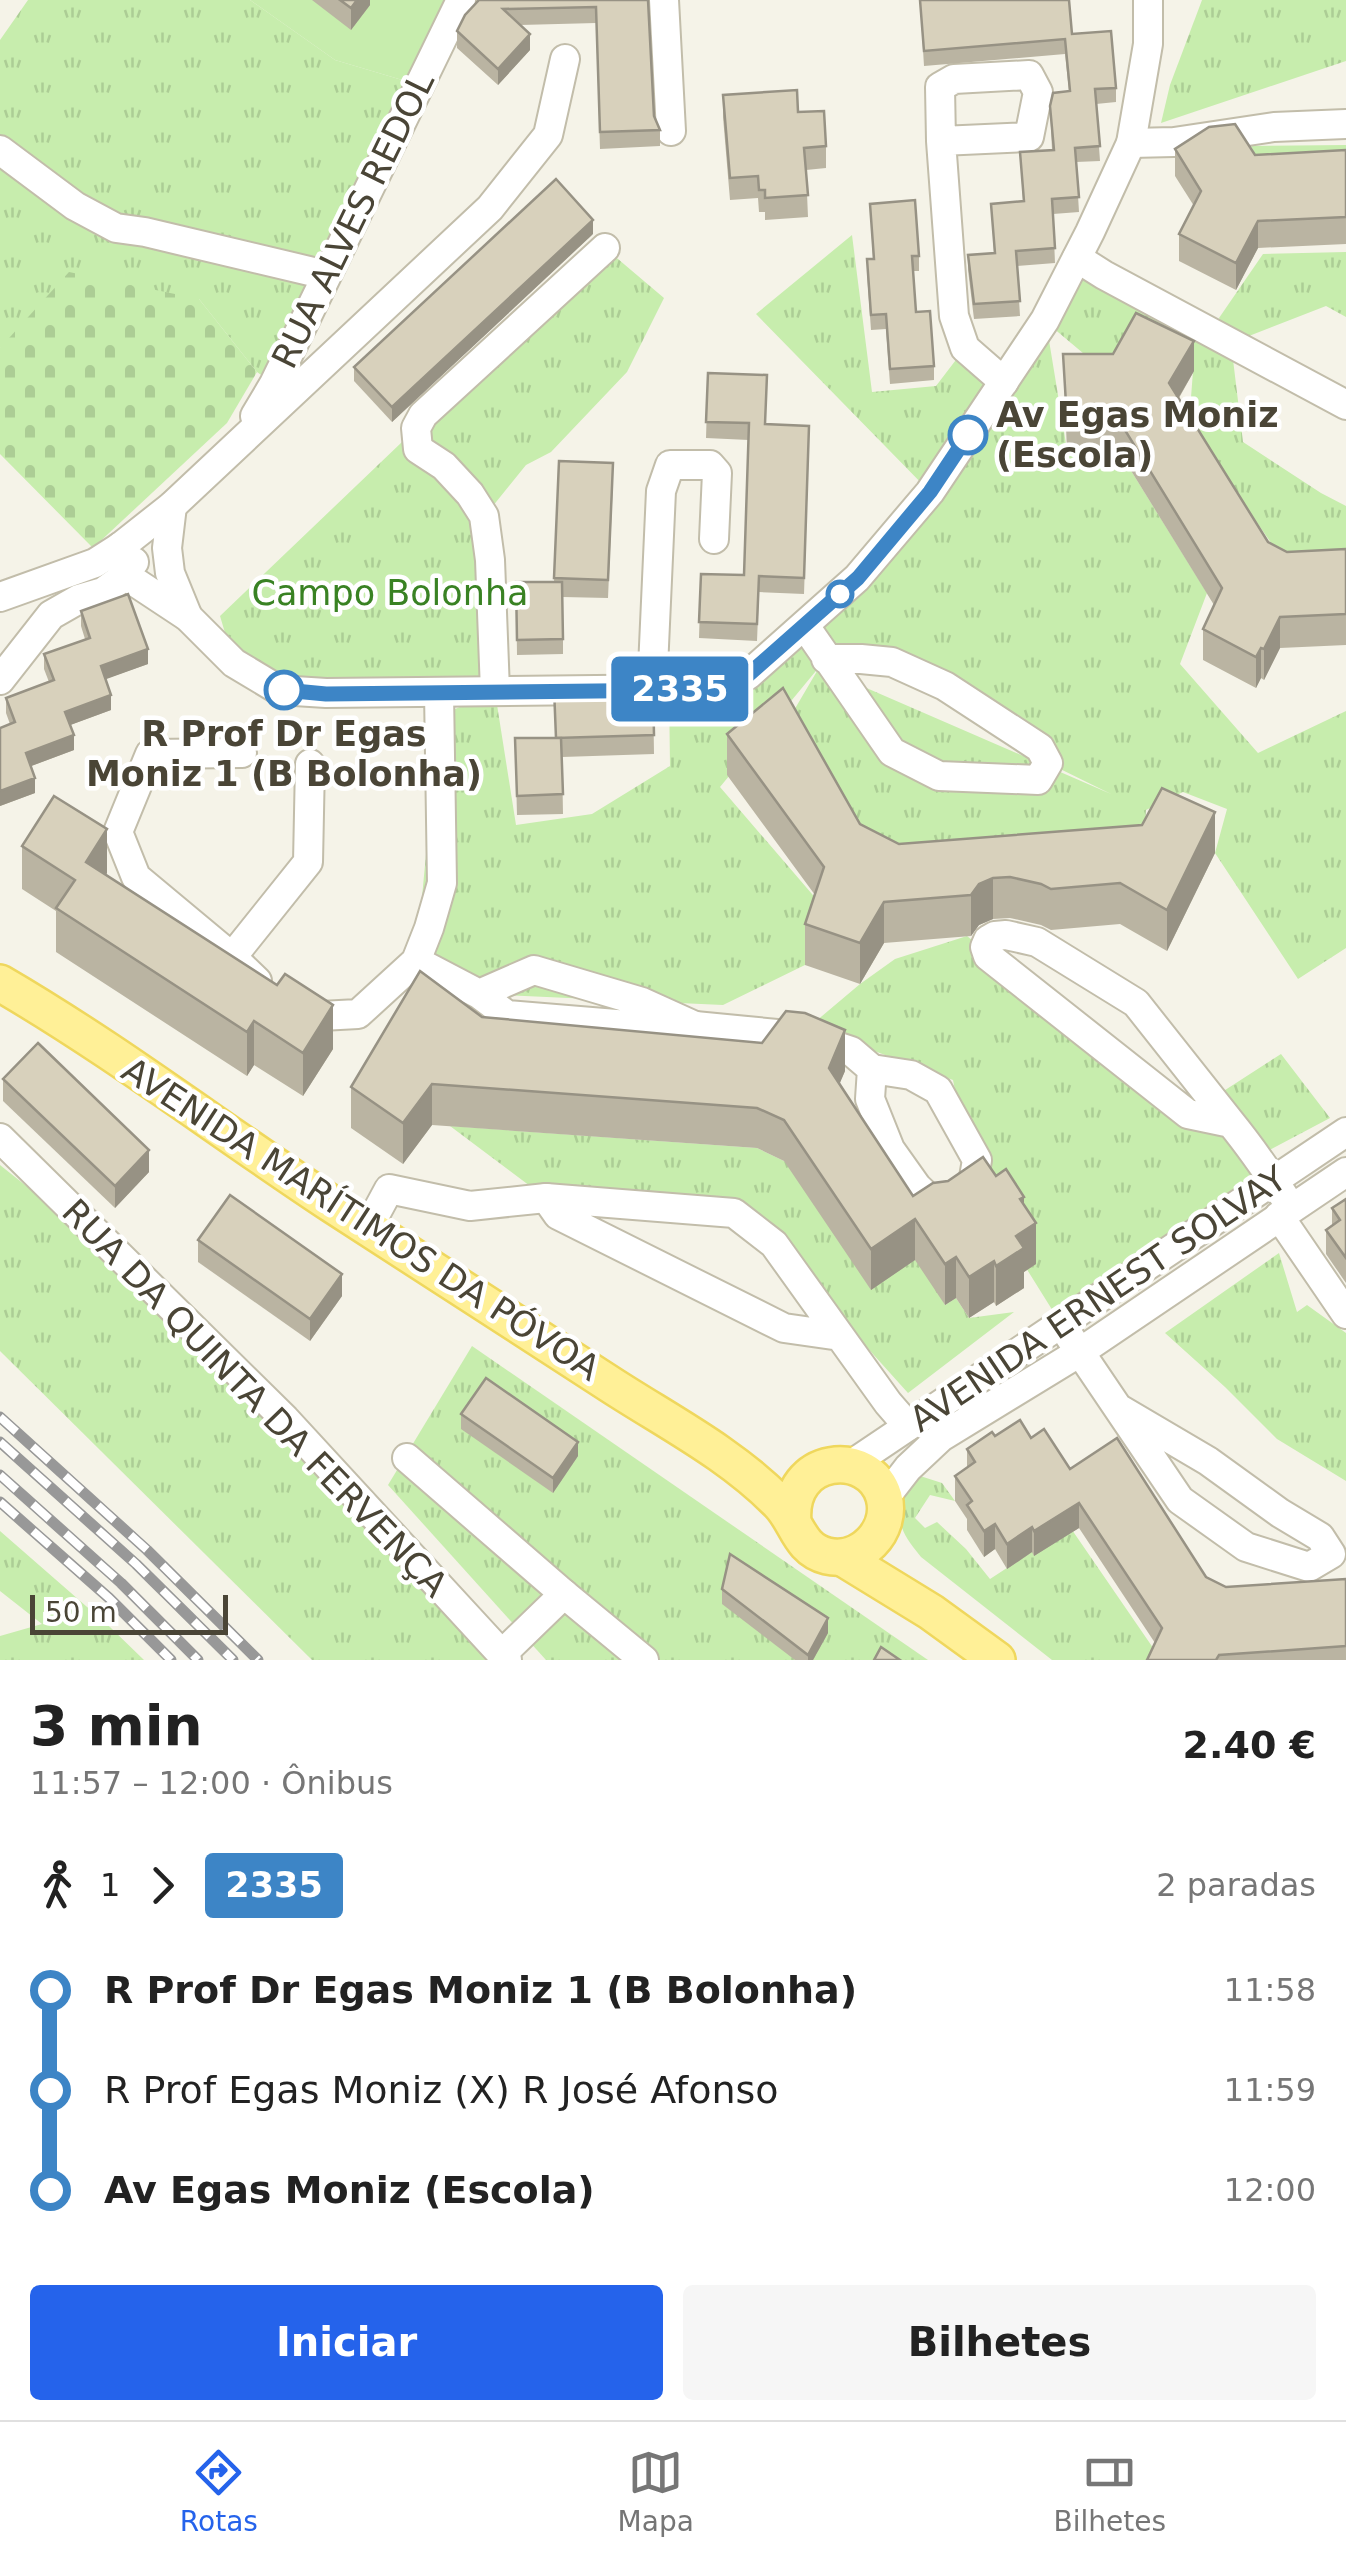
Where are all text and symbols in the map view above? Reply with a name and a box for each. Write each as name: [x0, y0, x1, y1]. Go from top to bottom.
street label: RUA ALVES REDOL: [264, 65, 442, 375]
place label: Av Egas Moniz (Escola): [996, 395, 1279, 475]
marker: Av Egas Moniz (Escola): [949, 416, 987, 454]
park label: Campo Bolonha: [251, 573, 529, 613]
unlabelled marker: [827, 581, 853, 607]
line badge: 2335: [610, 656, 750, 722]
text: 2335: [631, 669, 729, 709]
marker: R Prof Dr Egas Moniz 1 (B Bolonha): [265, 671, 303, 709]
place label: R Prof Dr Egas Moniz 1 (B Bolonha): [86, 714, 482, 794]
street label: AVENIDA MARÍTIMOS DA PÓVOA: [115, 1049, 608, 1389]
street label: AVENIDA ERNEST SOLVAY: [902, 1158, 1294, 1440]
street label: RUA DA QUINTA DA FERVENÇA: [54, 1191, 456, 1605]
scale bar: [30, 1590, 228, 1634]
text: 50 m: [45, 1596, 117, 1629]
text: 3 min: [30, 1694, 203, 1758]
text: 2.40 €: [1183, 1723, 1316, 1767]
text: 11:57 – 12:00 · Ônibus: [30, 1764, 393, 1802]
icon: walk: [30, 1858, 85, 1913]
icon: forward: [135, 1858, 190, 1913]
text: 2335: [225, 1865, 323, 1905]
text: 1: [100, 1866, 120, 1904]
text: 2 paradas: [1156, 1866, 1316, 1904]
text: R Prof Dr Egas Moniz 1 (B Bolonha): [104, 1968, 857, 2012]
text: 11:58: [1224, 1971, 1316, 2009]
text: R Prof Egas Moniz (X) R José Afonso: [104, 2068, 779, 2112]
text: 11:59: [1224, 2071, 1316, 2109]
text: Av Egas Moniz (Escola): [104, 2168, 595, 2212]
text: 12:00: [1224, 2171, 1316, 2209]
button: Iniciar: [30, 2285, 663, 2400]
button: Bilhetes: [683, 2285, 1316, 2400]
tab: Rotas: [180, 2445, 258, 2538]
tab: Mapa: [618, 2445, 694, 2538]
tab: Bilhetes: [1054, 2445, 1166, 2538]

